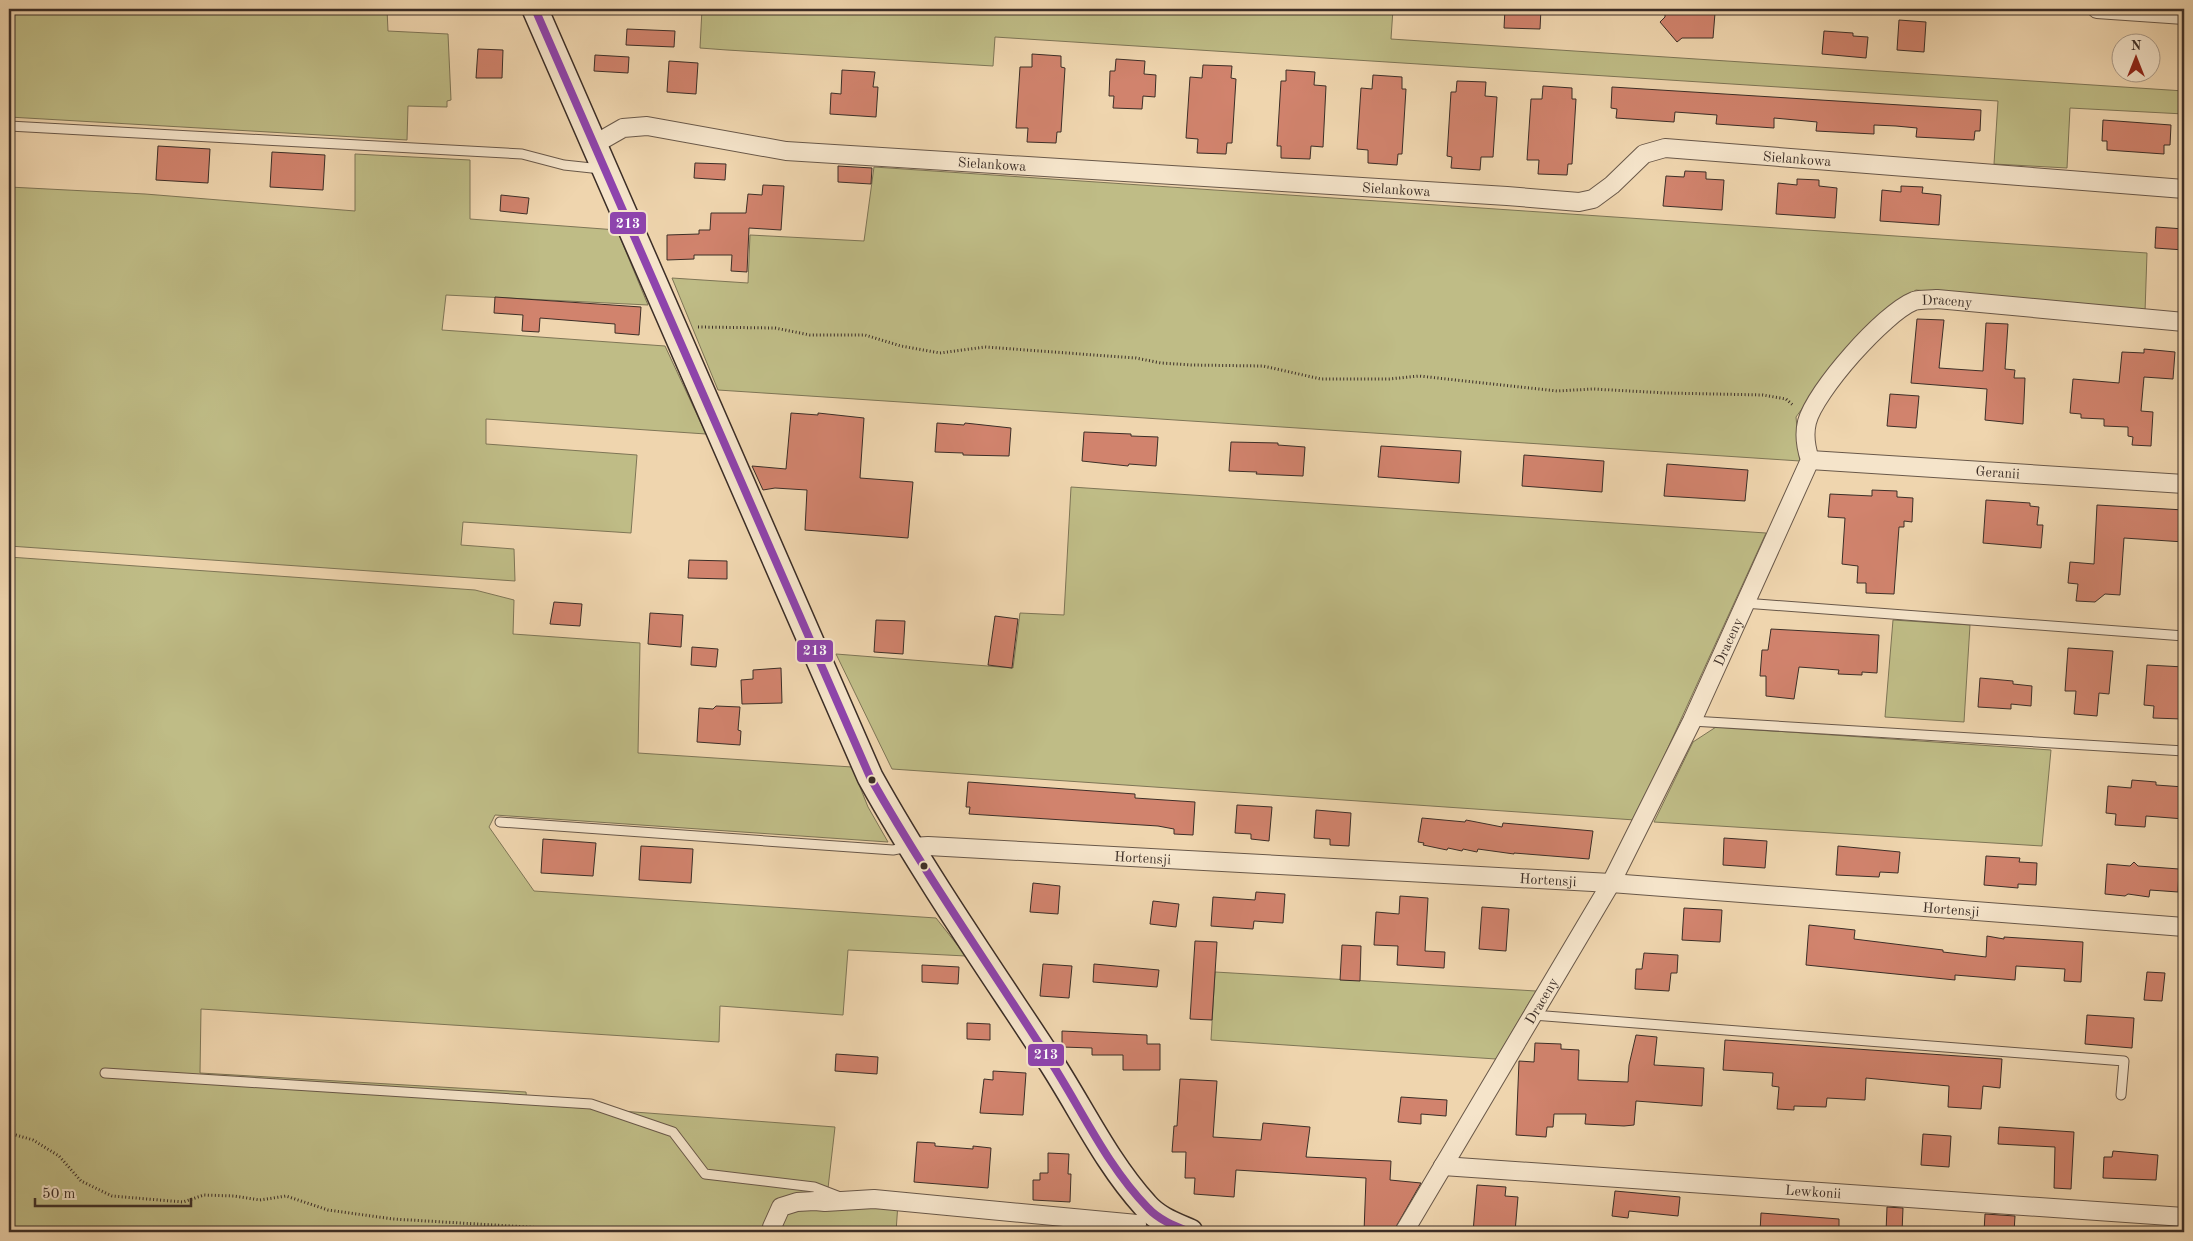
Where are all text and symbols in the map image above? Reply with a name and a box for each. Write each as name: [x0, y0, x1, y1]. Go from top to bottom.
north arrow: [2110, 32, 2160, 82]
text: N: [2131, 39, 2142, 53]
street label: Sielankowa: [1762, 150, 1832, 169]
street label: Sielankowa: [957, 156, 1027, 174]
street label: Sielankowa: [1362, 181, 1431, 199]
line badge: 213: [609, 211, 647, 235]
text: 213: [616, 217, 640, 231]
street label: Draceny: [1921, 293, 1974, 310]
street label: Geranii: [1975, 465, 2020, 481]
street label: Draceny: [1712, 615, 1746, 668]
line badge: 213: [796, 639, 834, 663]
text: 213: [803, 644, 827, 658]
unlabelled marker: [867, 775, 877, 785]
street label: Hortensji: [1114, 850, 1172, 867]
unlabelled marker: [919, 861, 929, 871]
street label: Hortensji: [1519, 872, 1577, 889]
street label: Hortensji: [1922, 901, 1980, 919]
street label: Draceny: [1523, 975, 1561, 1027]
line badge: 213: [1027, 1043, 1065, 1067]
text: 213: [1034, 1048, 1058, 1062]
scale bar: [35, 1176, 191, 1208]
street label: Lewkonii: [1785, 1184, 1842, 1201]
text: 50 m: [42, 1187, 76, 1202]

